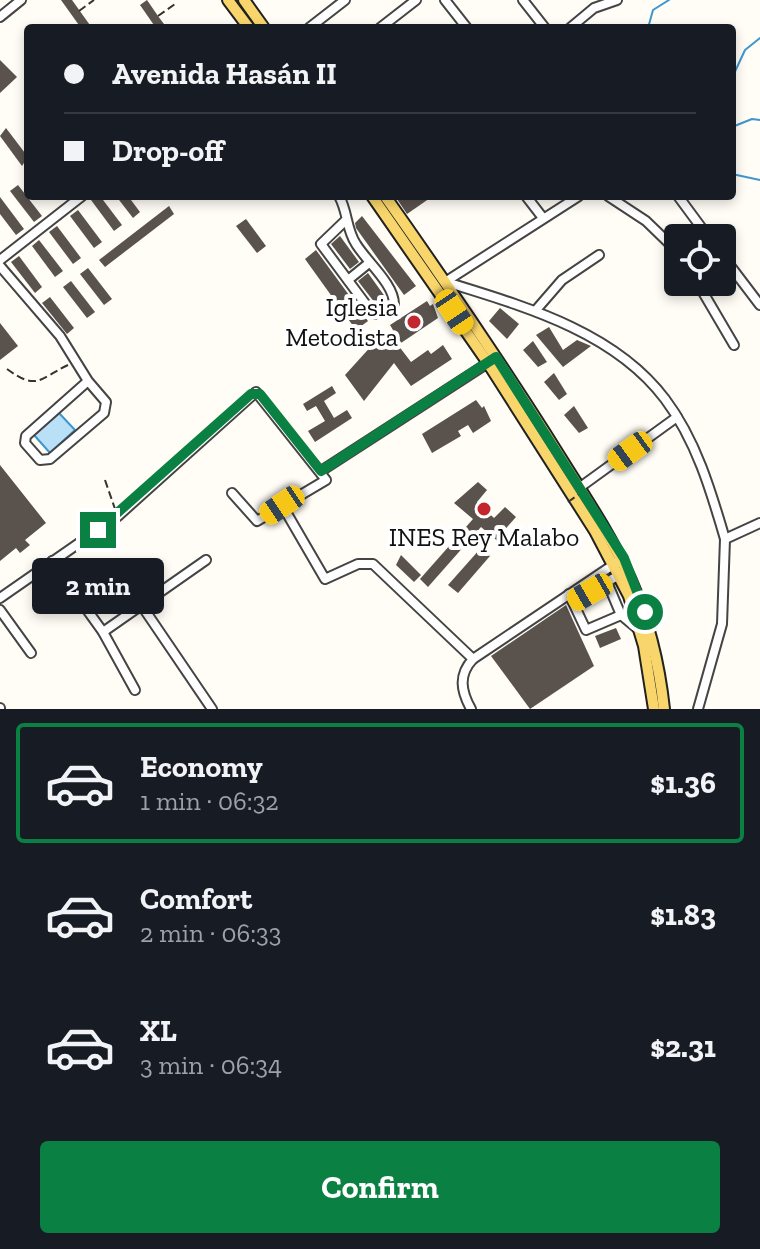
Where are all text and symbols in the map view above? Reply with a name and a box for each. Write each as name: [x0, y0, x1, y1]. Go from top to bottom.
text: Avenida Hasán II: [112, 56, 337, 92]
text: Drop-off: [112, 133, 224, 169]
map controls: [664, 224, 736, 296]
button: locate: [664, 224, 736, 296]
car: [431, 285, 477, 339]
place label: Iglesia Metodista: [285, 291, 398, 353]
marker: Iglesia Metodista: [405, 313, 423, 331]
car: [604, 427, 656, 475]
car: [255, 482, 309, 528]
marker: INES Rey Malabo: [475, 500, 493, 518]
route end: [80, 512, 116, 548]
place label: INES Rey Malabo: [389, 521, 579, 553]
callout: 2 min: [32, 558, 164, 614]
text: 2 min: [66, 570, 130, 602]
car: [563, 570, 617, 614]
route start: [627, 594, 663, 630]
icon: car: [44, 747, 116, 819]
text: Economy: [140, 749, 263, 785]
text: $1.36: [650, 765, 716, 801]
text: 1 min · 06:32: [140, 785, 279, 817]
icon: car: [44, 879, 116, 951]
text: Comfort: [140, 881, 252, 917]
text: $1.83: [650, 897, 716, 933]
text: 2 min · 06:33: [140, 917, 281, 949]
icon: car: [44, 1011, 116, 1083]
text: XL: [140, 1013, 177, 1049]
text: $2.31: [650, 1029, 716, 1065]
text: 3 min · 06:34: [140, 1049, 282, 1081]
button: Confirm: [40, 1141, 720, 1233]

